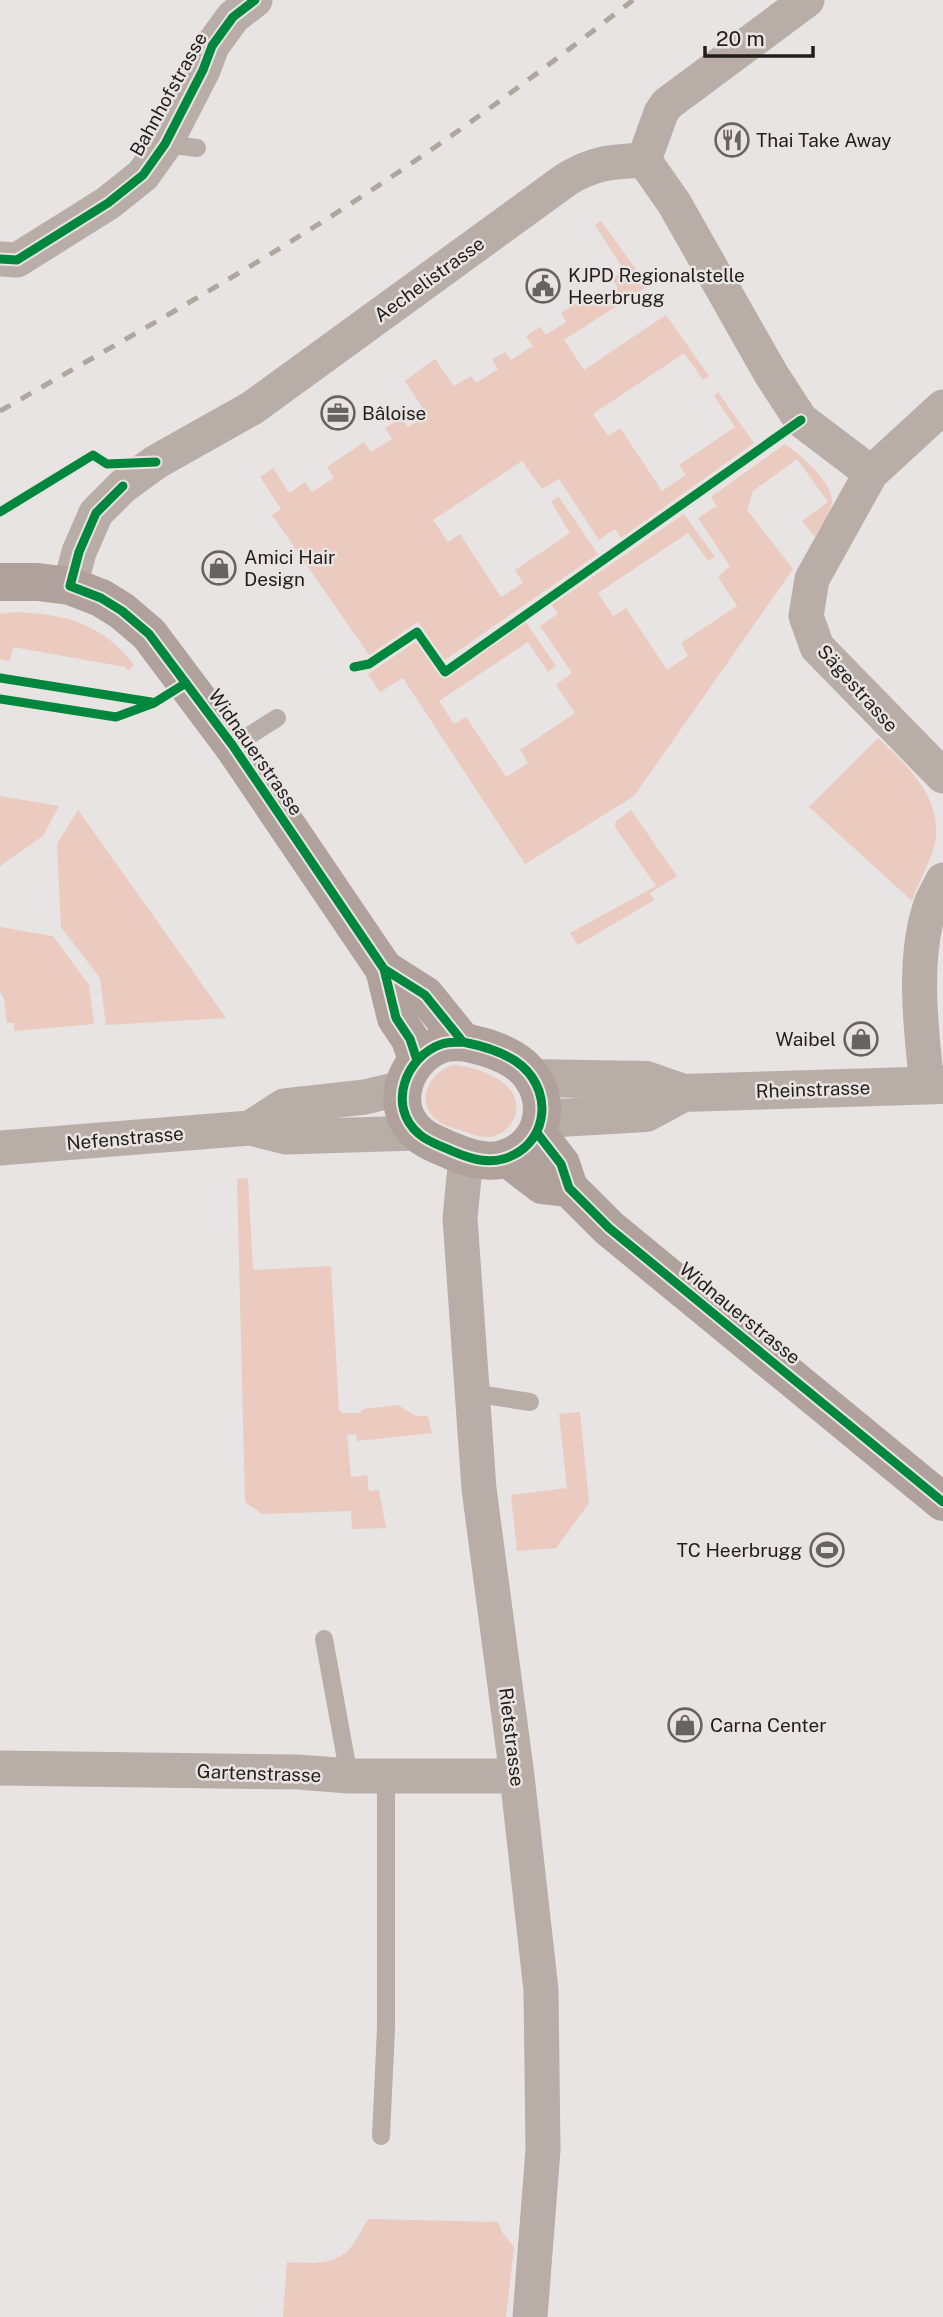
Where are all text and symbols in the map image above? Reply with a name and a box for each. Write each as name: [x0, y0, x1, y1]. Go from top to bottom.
scale bar: [705, 14, 814, 58]
text: 20 m: [716, 26, 765, 51]
street label: Bahnhofstrasse: [125, 28, 211, 160]
restaurant icon: Thai Take Away: [713, 121, 751, 159]
place label: Thai Take Away: [756, 129, 891, 151]
street label: Aechelistrasse: [370, 232, 488, 326]
place label: KJPD Regionalstelle Heerbrugg: [568, 264, 745, 308]
public building icon: KJPD Regionalstelle Heerbrugg: [524, 267, 562, 305]
office icon: Bâloise: [319, 394, 357, 432]
place label: Bâloise: [362, 402, 426, 424]
place label: Amici Hair Design: [244, 546, 335, 590]
shop icon: Amici Hair Design: [200, 549, 238, 587]
street label: Sägestrasse: [813, 640, 903, 736]
street label: Widnauerstrasse: [204, 685, 308, 819]
shop icon: Waibel: [842, 1020, 880, 1058]
place label: Waibel: [776, 1028, 836, 1050]
street label: Rheinstrasse: [755, 1076, 871, 1102]
street label: Nefenstrasse: [65, 1122, 185, 1154]
street label: Widnauerstrasse: [675, 1258, 805, 1368]
sports icon: TC Heerbrugg: [808, 1531, 846, 1569]
place label: TC Heerbrugg: [677, 1539, 802, 1561]
street label: Rietstrasse: [495, 1686, 529, 1788]
shop icon: Carna Center: [666, 1706, 704, 1744]
place label: Carna Center: [710, 1714, 827, 1736]
street label: Gartenstrasse: [196, 1760, 322, 1786]

